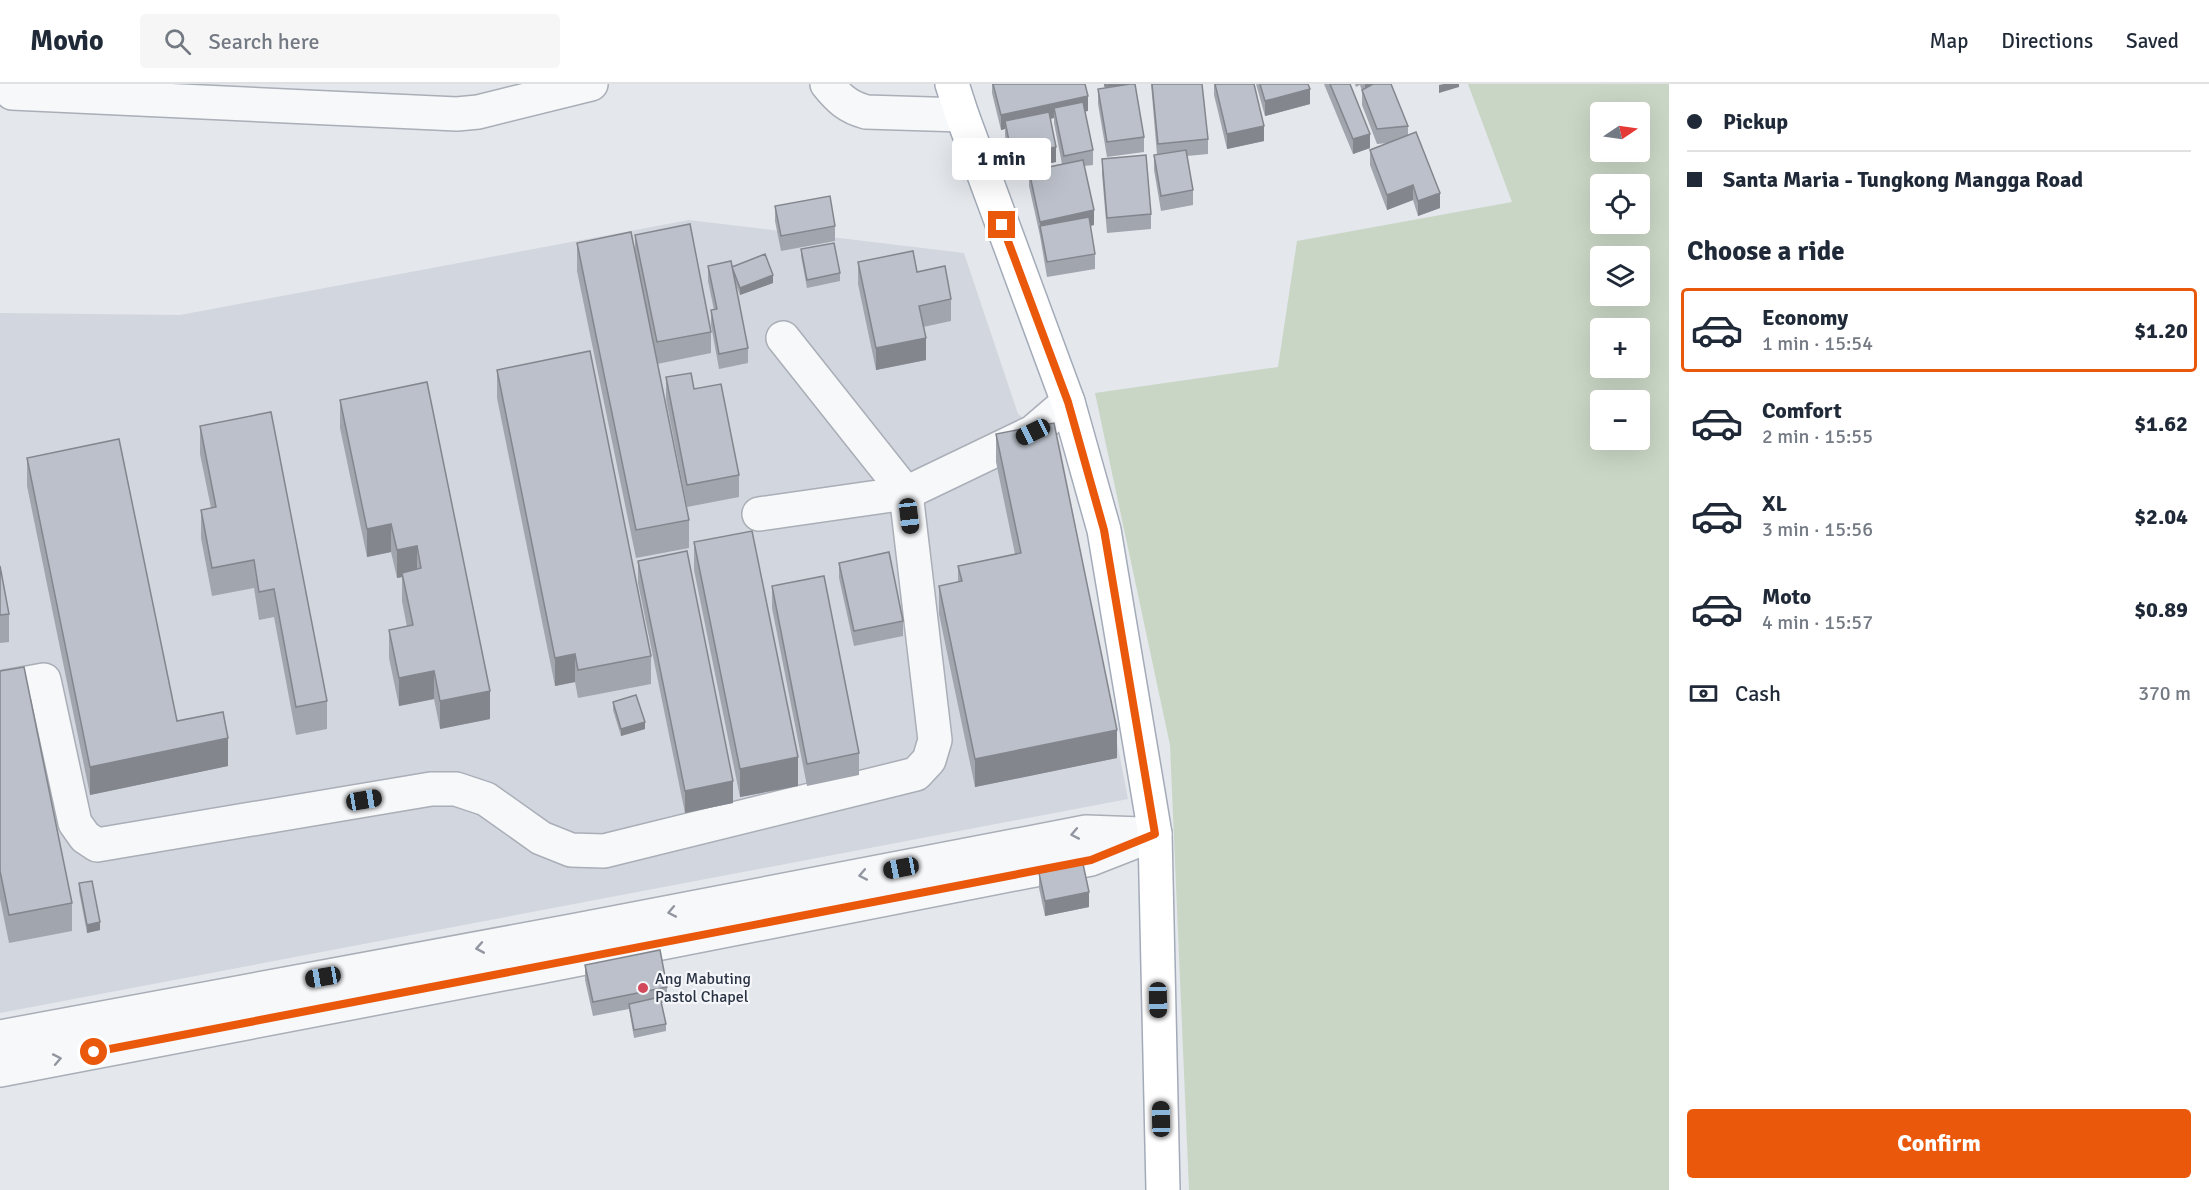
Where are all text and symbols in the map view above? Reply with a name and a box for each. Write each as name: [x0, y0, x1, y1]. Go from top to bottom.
search box: [140, 14, 560, 68]
text: Movio: [30, 24, 104, 58]
icon: search: [161, 25, 194, 58]
text: Search here: [209, 28, 320, 55]
text: Map: [1930, 28, 1968, 54]
text: Directions: [2001, 28, 2093, 54]
text: Saved: [2126, 28, 2179, 54]
north arrow: [1590, 102, 1650, 162]
map controls: [1590, 102, 1650, 450]
text: Pickup: [1723, 108, 1788, 135]
callout: 1 min: [952, 138, 1052, 180]
text: 1 min: [977, 146, 1026, 171]
text: Santa Maria - Tungkong Mangga Road: [1723, 166, 2083, 193]
button: locate: [1590, 174, 1650, 234]
route end: [988, 211, 1015, 238]
text: Choose a ride: [1687, 235, 1845, 268]
button: layers: [1590, 246, 1650, 306]
icon: car: [1690, 303, 1744, 357]
text: Economy: [1762, 304, 1848, 331]
text: $1.20: [2134, 317, 2188, 344]
button: +: [1590, 318, 1650, 378]
text: 1 min · 15:54: [1762, 331, 1873, 356]
button: −: [1590, 390, 1650, 450]
icon: car: [1690, 396, 1744, 450]
text: Comfort: [1762, 397, 1842, 424]
text: $1.62: [2134, 410, 2188, 437]
car: [1013, 416, 1053, 448]
text: 2 min · 15:55: [1762, 424, 1873, 449]
icon: car: [1690, 489, 1744, 543]
text: XL: [1762, 490, 1787, 517]
car: [898, 497, 920, 535]
text: $2.04: [2134, 503, 2188, 530]
text: 3 min · 15:56: [1762, 517, 1873, 542]
icon: car: [1690, 582, 1744, 636]
text: Moto: [1762, 583, 1811, 610]
text: $0.89: [2134, 596, 2188, 623]
text: 4 min · 15:57: [1762, 610, 1873, 635]
icon: cash: [1687, 677, 1720, 710]
text: Cash: [1735, 680, 1781, 707]
text: 370 m: [2138, 681, 2191, 706]
car: [345, 788, 383, 812]
one-way arrow: [1071, 827, 1081, 840]
car: [882, 856, 920, 880]
one-way arrow: [859, 868, 869, 881]
one-way arrow: [667, 905, 677, 918]
one-way arrow: [476, 941, 486, 954]
car: [304, 965, 342, 989]
place label: Ang Mabuting Pastol Chapel: [655, 969, 751, 1007]
marker: Ang Mabuting Pastol Chapel: [636, 981, 650, 995]
car: [1149, 982, 1167, 1018]
route start: [80, 1038, 107, 1065]
one-way arrow: [52, 1053, 62, 1066]
car: [1152, 1101, 1170, 1137]
button: Confirm: [1687, 1109, 2191, 1178]

